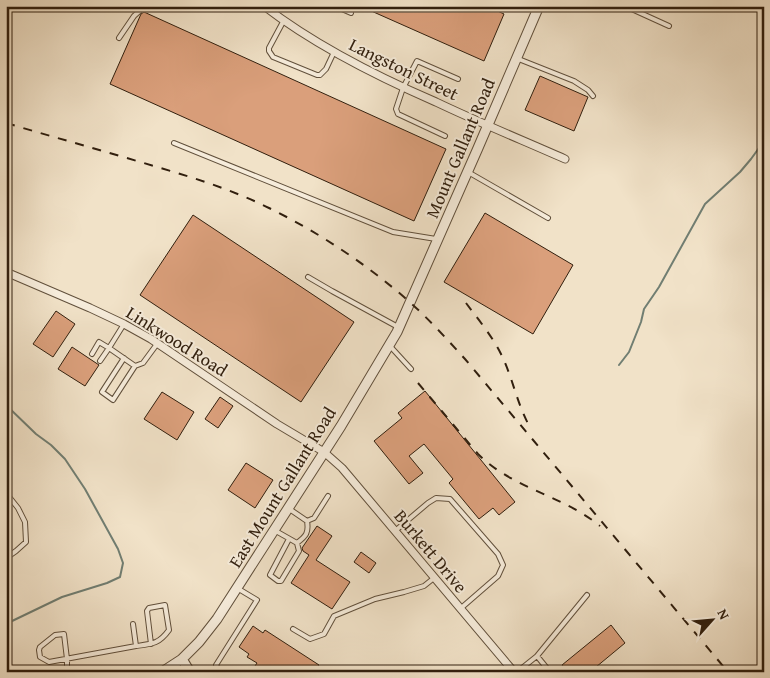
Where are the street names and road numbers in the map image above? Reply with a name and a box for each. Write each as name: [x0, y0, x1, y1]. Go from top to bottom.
street label: Langston Street: [345, 31, 464, 107]
street label: Mount Gallant Road: [418, 73, 502, 222]
street label: Linkwood Road: [121, 299, 233, 383]
street label: East Mount Gallant Road: [222, 401, 343, 573]
street label: Burkett Drive: [388, 503, 474, 599]

